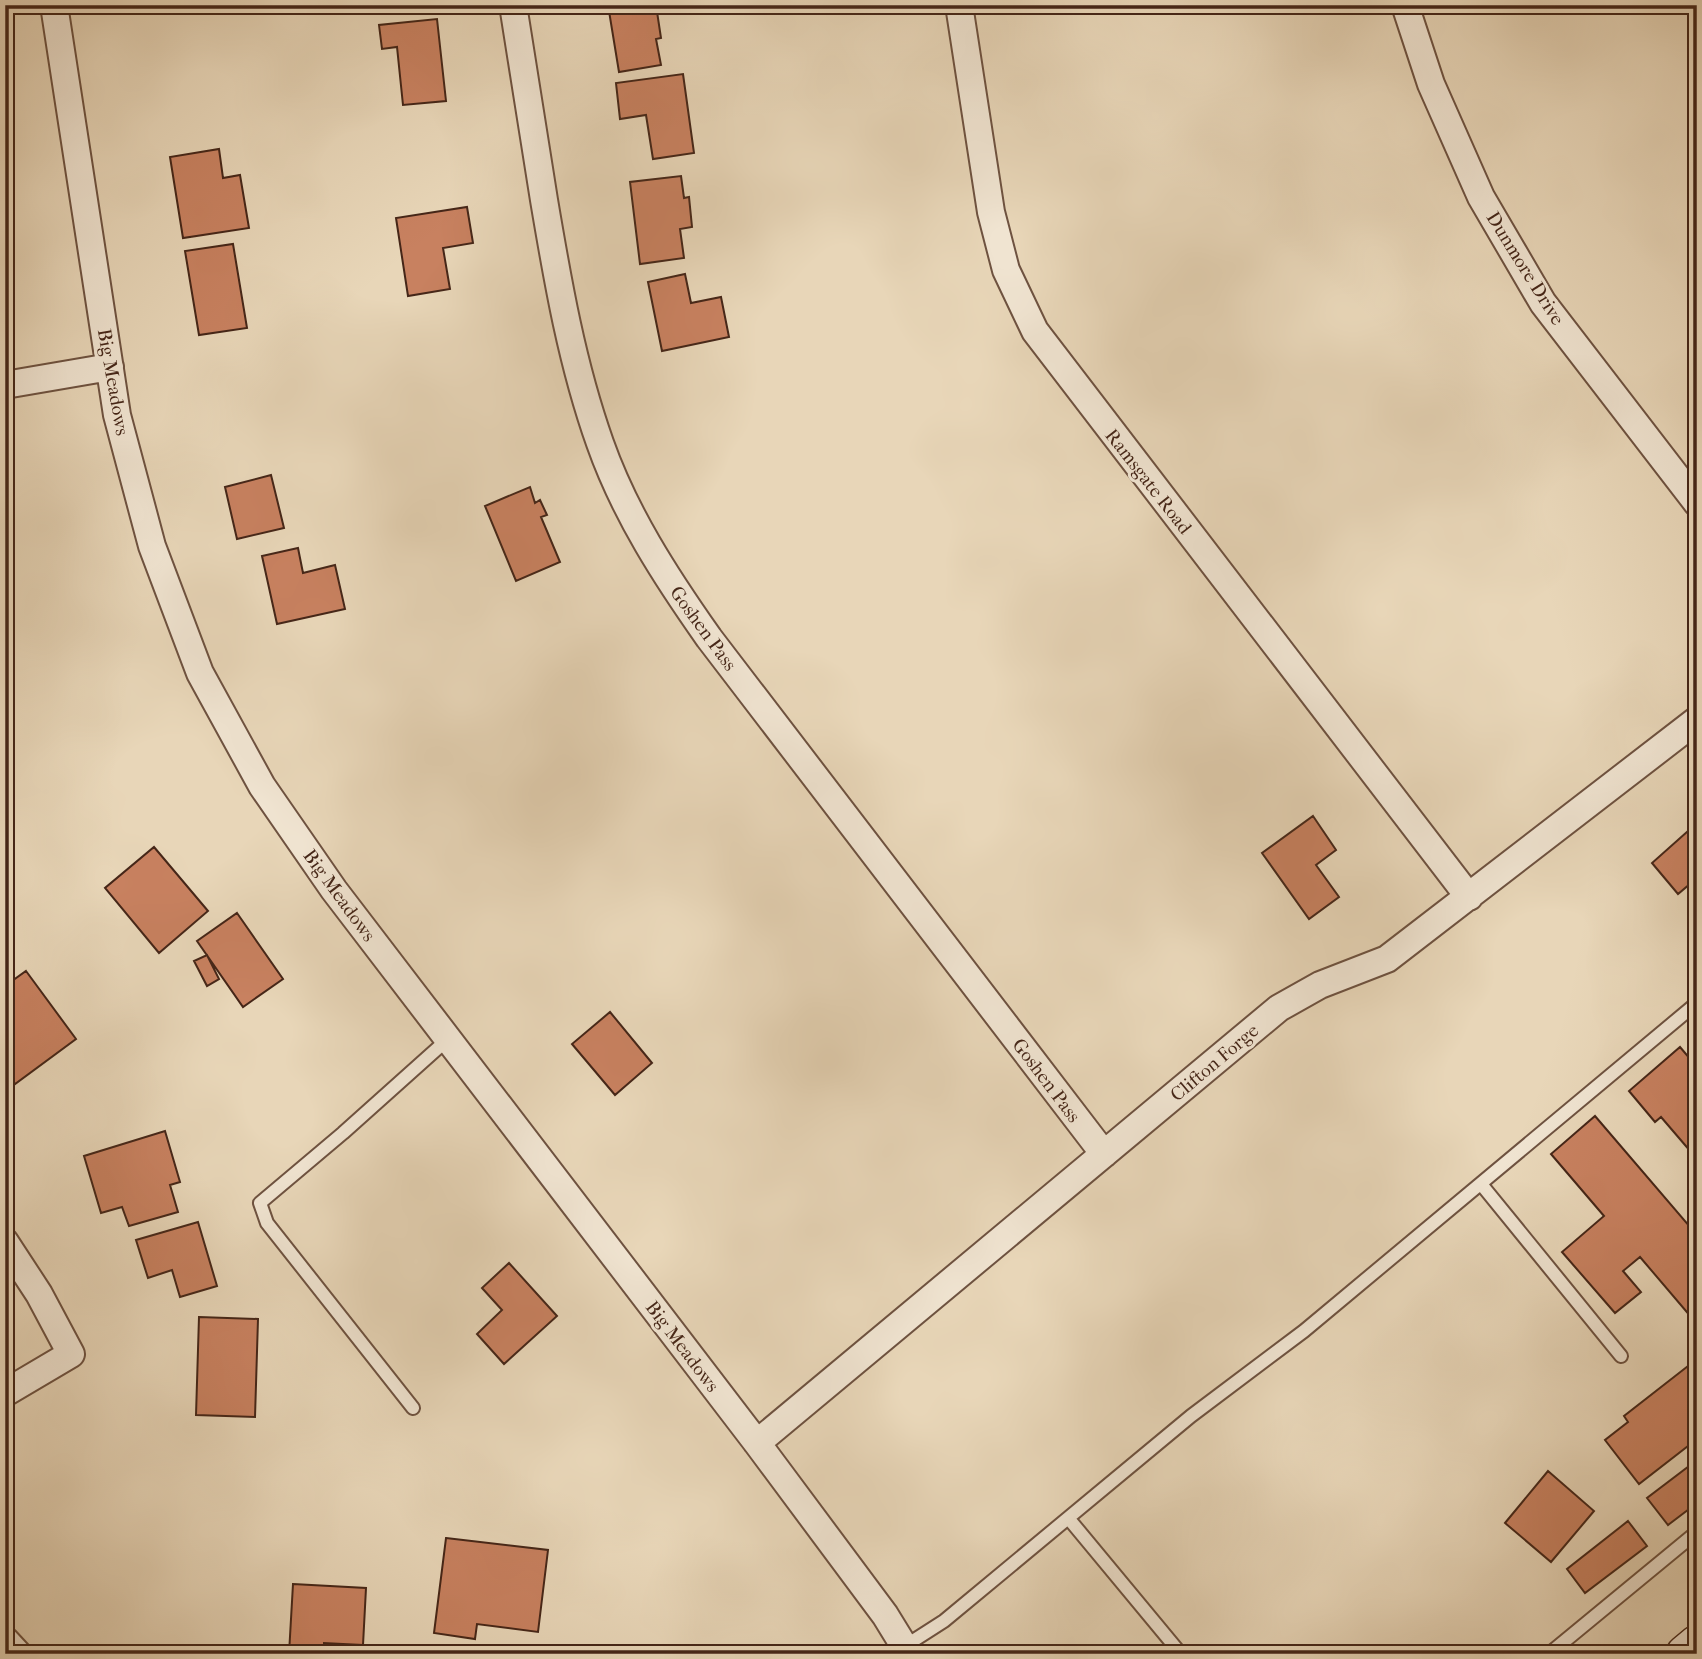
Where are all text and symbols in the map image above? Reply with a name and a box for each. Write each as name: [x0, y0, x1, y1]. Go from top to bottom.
street label: Dunmore Drive: [1482, 208, 1569, 329]
street label: Big Meadows: [93, 327, 133, 437]
street label: Ramsgate Road: [1100, 425, 1196, 539]
street label: Goshen Pass: [665, 582, 741, 675]
street label: Big Meadows: [298, 845, 380, 946]
street label: Clifton Forge: [1166, 1019, 1263, 1106]
street label: Goshen Pass: [1008, 1034, 1085, 1127]
street label: Big Meadows: [641, 1297, 724, 1396]

